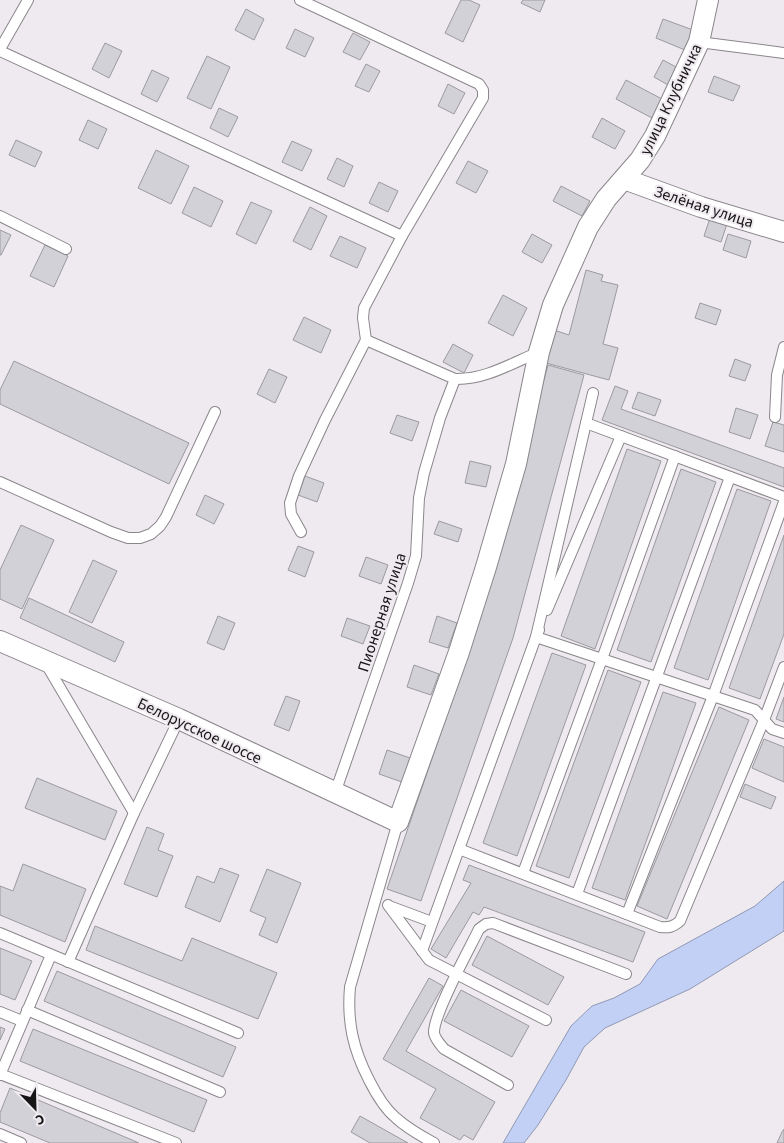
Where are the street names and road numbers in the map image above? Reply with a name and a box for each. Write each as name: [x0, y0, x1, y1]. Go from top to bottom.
street label: улица Клубничка: [634, 40, 707, 159]
street label: Зелёная улица: [651, 180, 756, 233]
street label: Пионерная улица: [352, 550, 412, 675]
street label: Белорусское шоссе: [134, 692, 265, 769]

